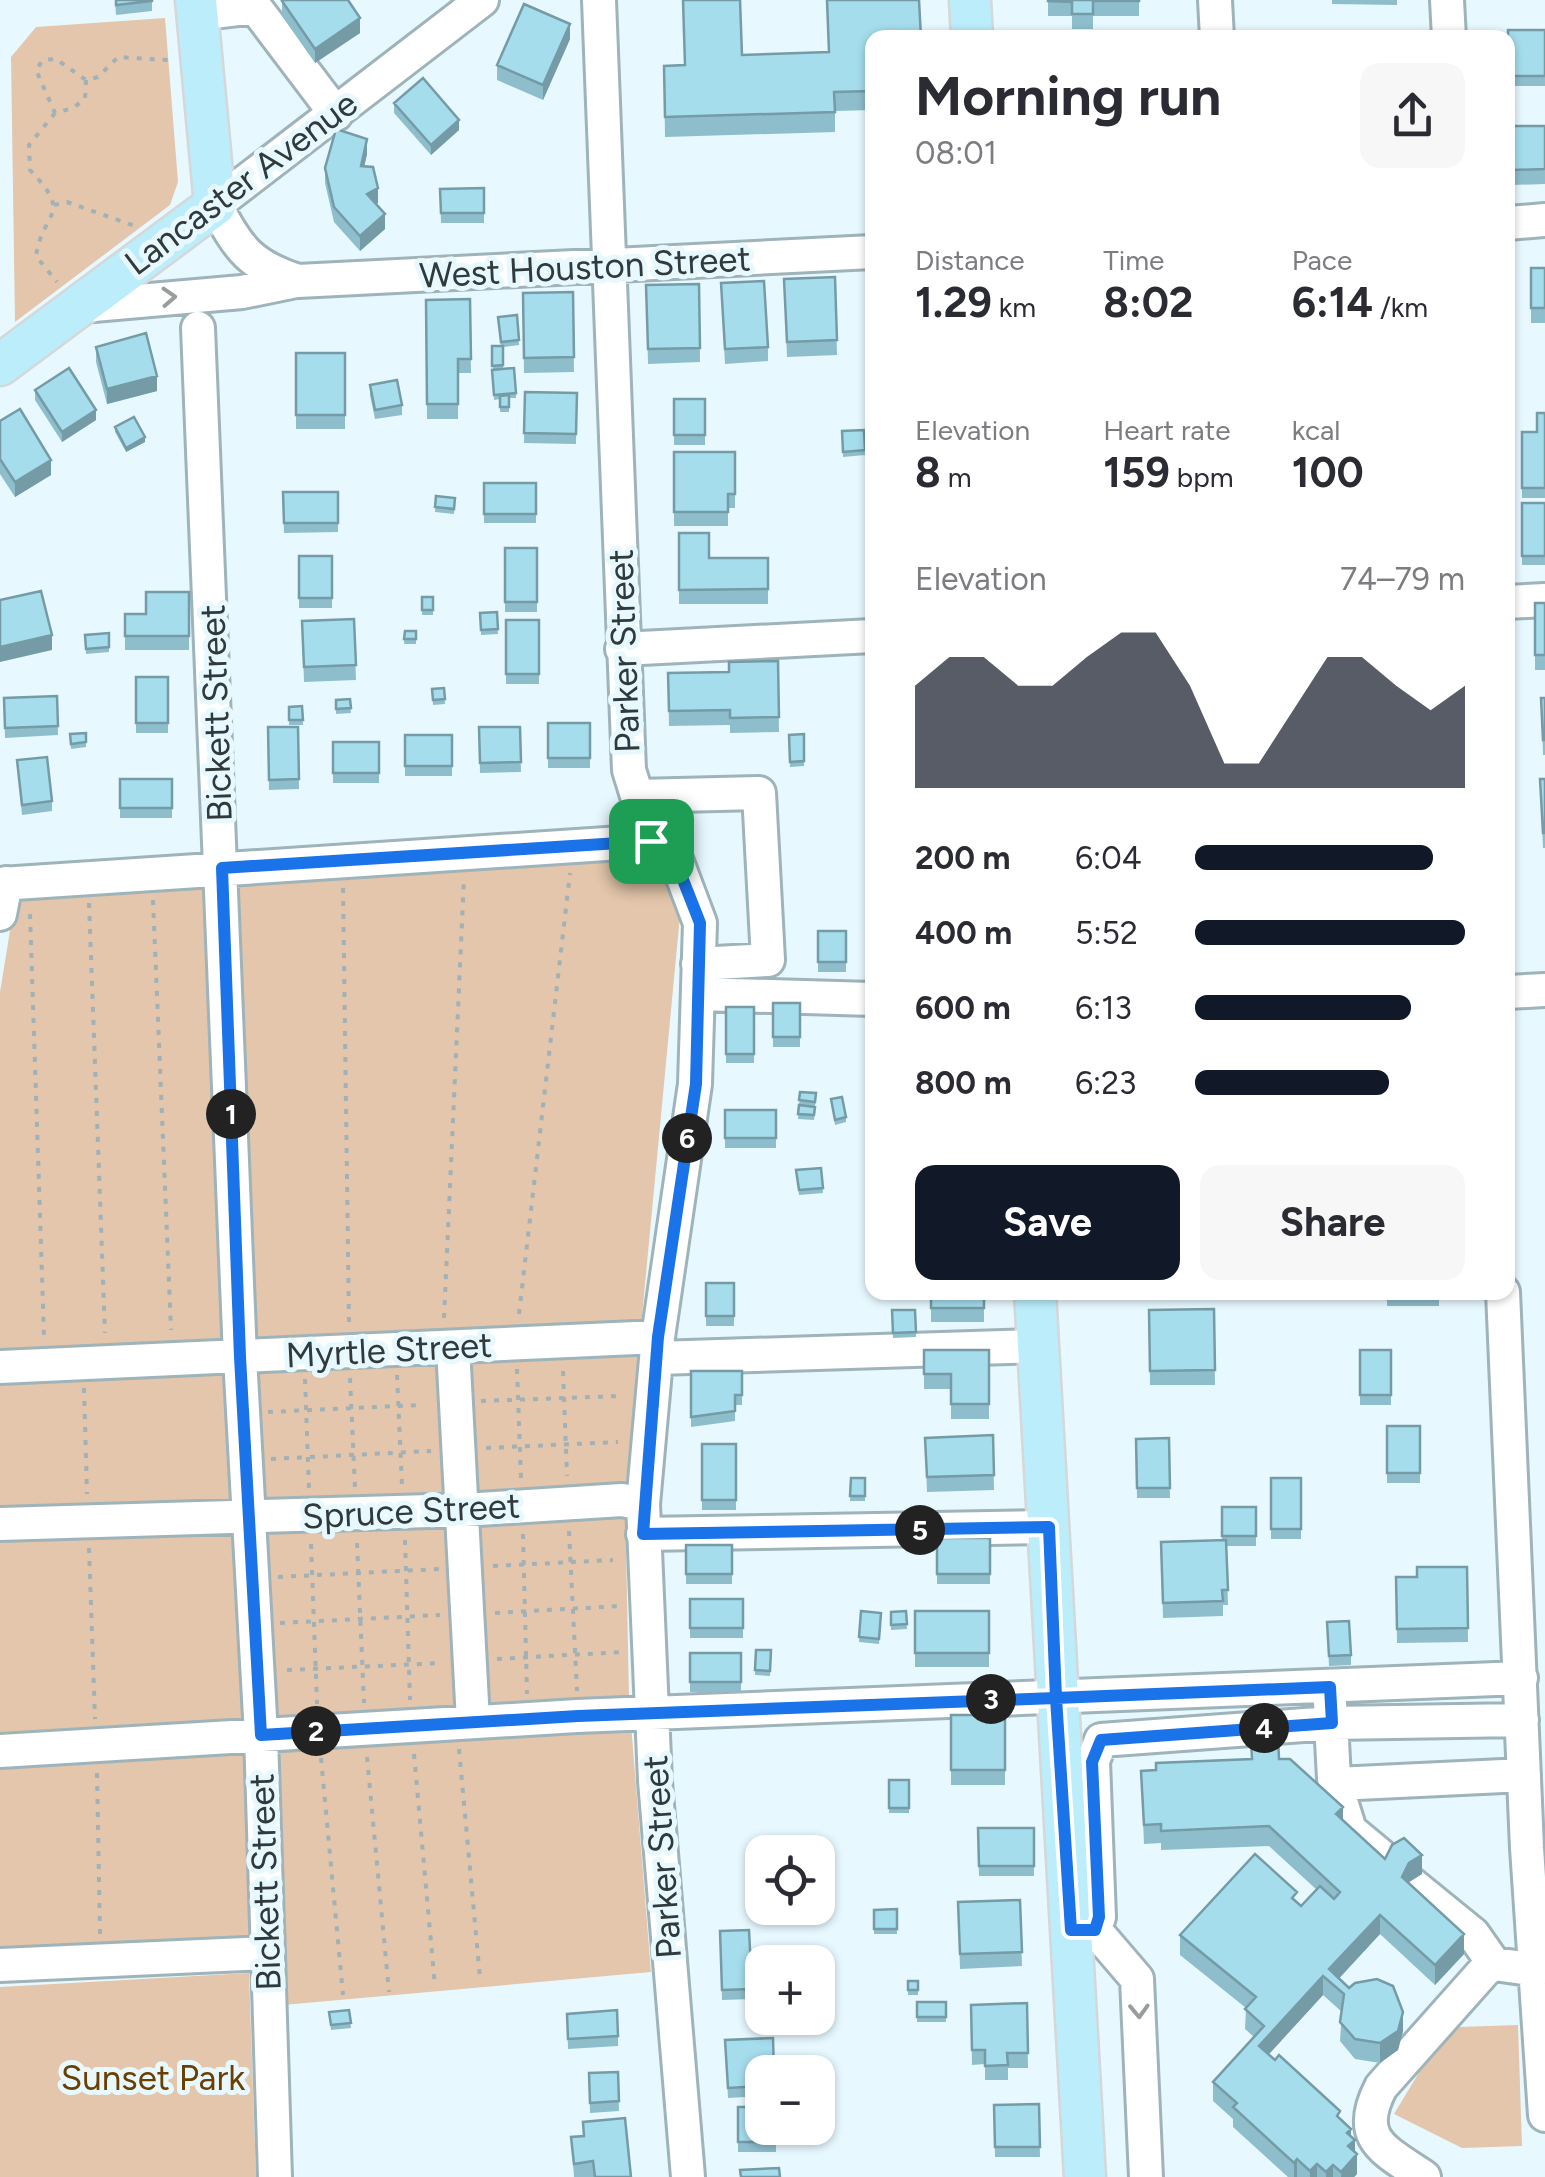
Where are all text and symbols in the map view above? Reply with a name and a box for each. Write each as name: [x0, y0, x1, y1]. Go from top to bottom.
text: Morning run: [915, 63, 1221, 129]
button: share: [1360, 63, 1465, 168]
street label: Lancaster Avenue: [117, 82, 365, 284]
text: 08:01: [915, 134, 997, 172]
street label: West Houston Street: [418, 237, 752, 297]
text: Distance: [915, 243, 1025, 277]
text: Time: [1103, 243, 1164, 277]
text: Pace: [1292, 243, 1352, 277]
text: 1.29: [915, 277, 992, 328]
text: 8:02: [1103, 277, 1193, 328]
text: 6:14: [1292, 277, 1373, 328]
one-way arrow: [162, 287, 178, 308]
text: km: [992, 290, 1036, 324]
text: /km: [1373, 290, 1428, 324]
text: Elevation: [915, 413, 1030, 447]
text: Heart rate: [1103, 413, 1230, 447]
text: kcal: [1292, 413, 1341, 447]
text: 8: [915, 447, 941, 498]
text: 159: [1103, 447, 1170, 498]
text: 100: [1292, 447, 1364, 498]
text: m: [941, 460, 971, 494]
text: bpm: [1170, 460, 1234, 494]
street label: Parker Street: [599, 548, 649, 754]
text: Elevation: [915, 560, 1047, 598]
text: 74–79 m: [1340, 560, 1465, 598]
street label: Bickett Street: [191, 604, 241, 822]
pin: [609, 799, 694, 884]
icon: arrive: [624, 814, 679, 869]
text: 200 m: [915, 839, 1011, 877]
text: 6:04: [1075, 839, 1142, 877]
text: 400 m: [915, 914, 1012, 952]
text: 5:52: [1075, 914, 1138, 952]
text: 600 m: [915, 989, 1011, 1027]
text: 6:13: [1075, 989, 1132, 1027]
text: 800 m: [915, 1064, 1012, 1102]
text: 6:23: [1075, 1064, 1137, 1102]
pin: 1: [206, 1089, 256, 1139]
text: 1: [225, 1097, 237, 1131]
pin: 6: [662, 1113, 712, 1163]
text: 6: [679, 1121, 695, 1155]
button: Save: [915, 1165, 1180, 1280]
button: Share: [1200, 1165, 1465, 1280]
street label: Myrtle Street: [285, 1324, 493, 1376]
street label: Spruce Street: [301, 1484, 521, 1538]
pin: 5: [895, 1505, 945, 1555]
text: 5: [912, 1513, 928, 1547]
pin: 3: [966, 1674, 1016, 1724]
text: 3: [983, 1682, 999, 1716]
pin: 4: [1239, 1703, 1289, 1753]
pin: 2: [291, 1706, 341, 1756]
text: 4: [1255, 1711, 1273, 1745]
text: 2: [308, 1714, 324, 1748]
street label: Parker Street: [634, 1754, 690, 1960]
street label: Bickett Street: [240, 1773, 290, 1991]
map controls: [745, 1835, 835, 2145]
button: locate: [745, 1835, 835, 1925]
button: +: [745, 1945, 835, 2035]
one-way arrow: [1128, 2004, 1149, 2020]
button: −: [745, 2055, 835, 2145]
park label: Sunset Park: [61, 2057, 245, 2099]

